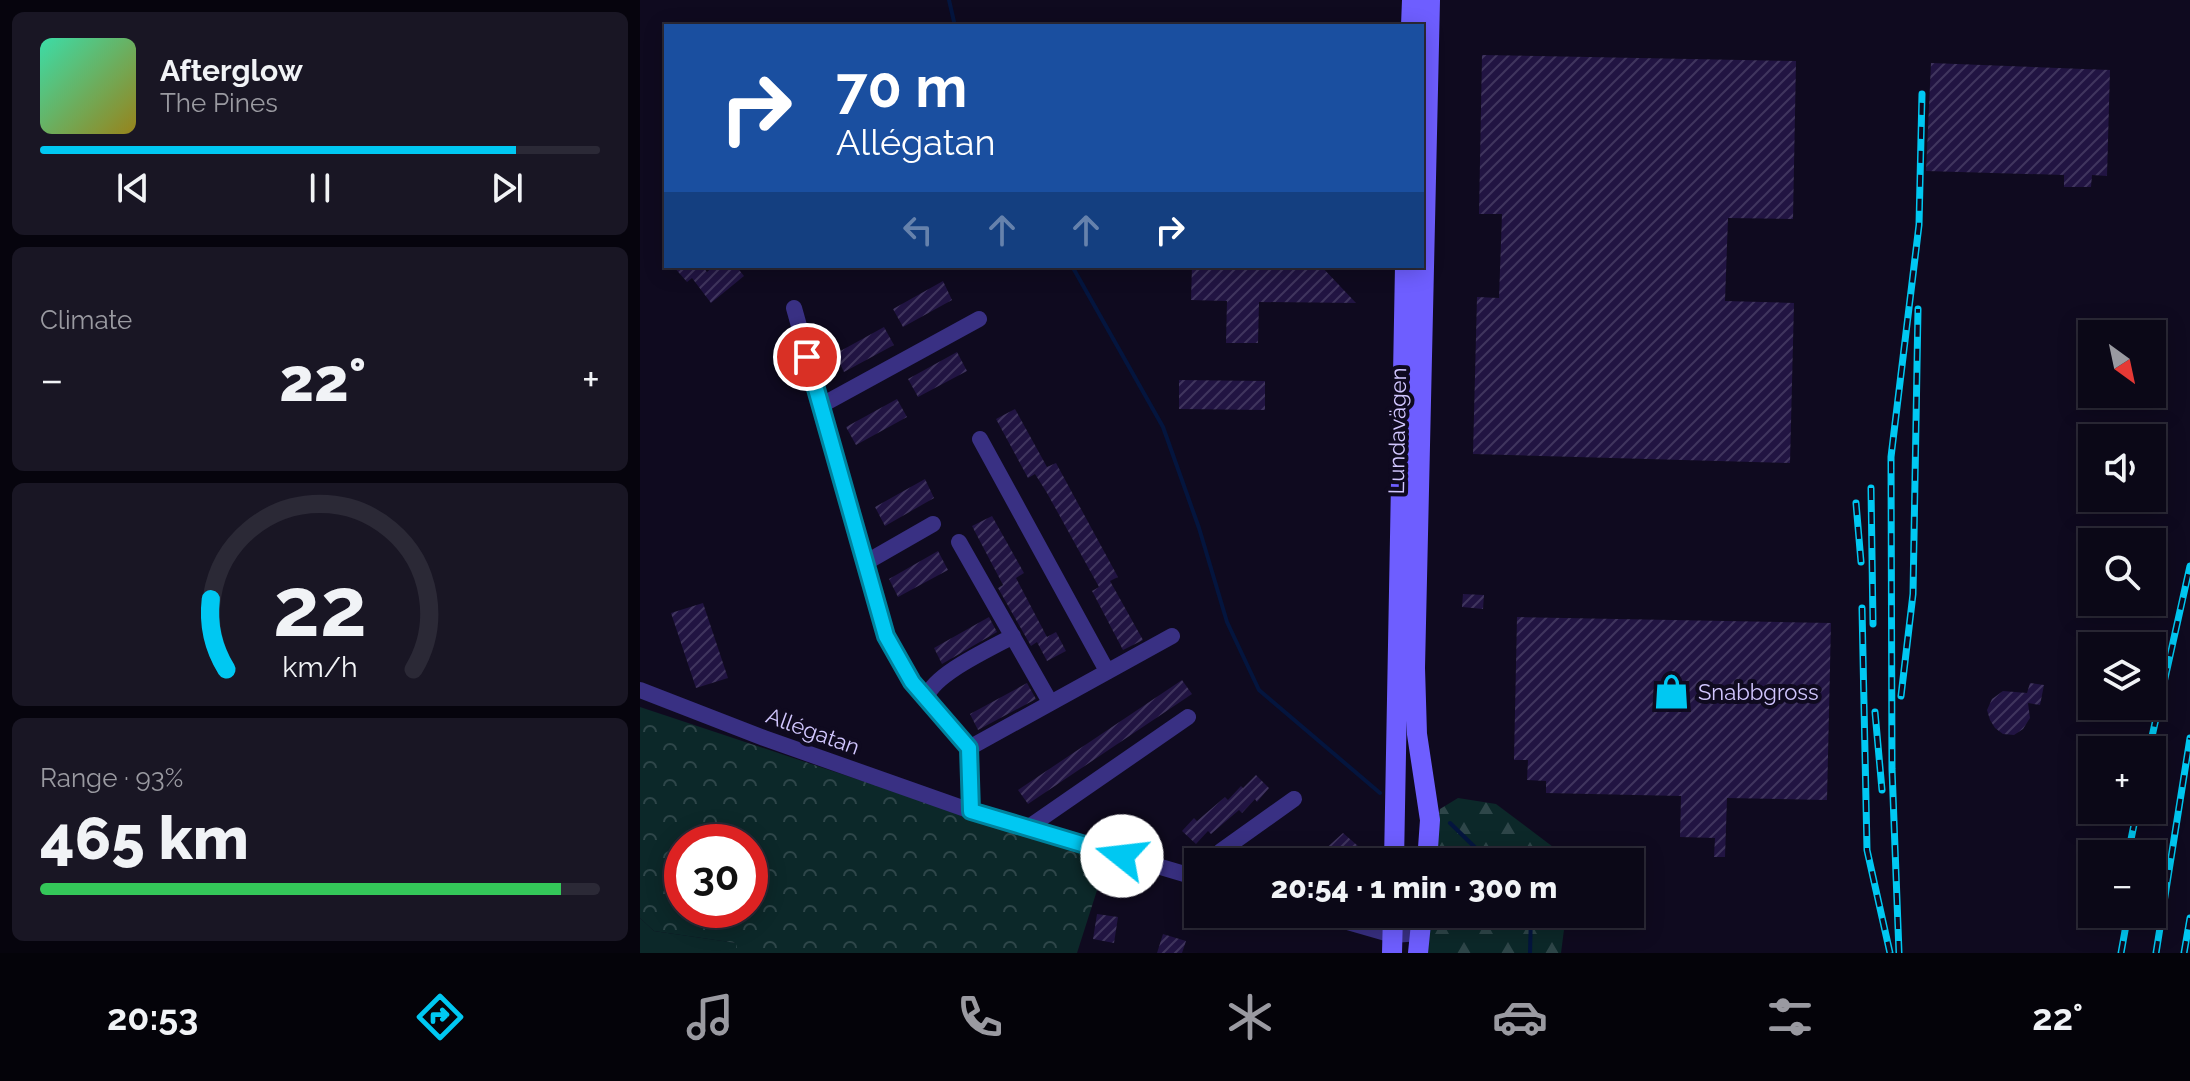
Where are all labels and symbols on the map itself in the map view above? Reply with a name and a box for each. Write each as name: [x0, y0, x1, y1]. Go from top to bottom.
north arrow: [2078, 320, 2166, 408]
pin: [773, 323, 841, 391]
street label: Lundavägen: [1383, 367, 1411, 495]
shop icon: Snabbgross: [1653, 673, 1691, 711]
place label: Snabbgross: [1698, 679, 1819, 705]
street label: Allégatan: [763, 702, 863, 760]
position arrow: [1080, 814, 1164, 898]
speed limit sign: 30: [664, 824, 768, 928]

